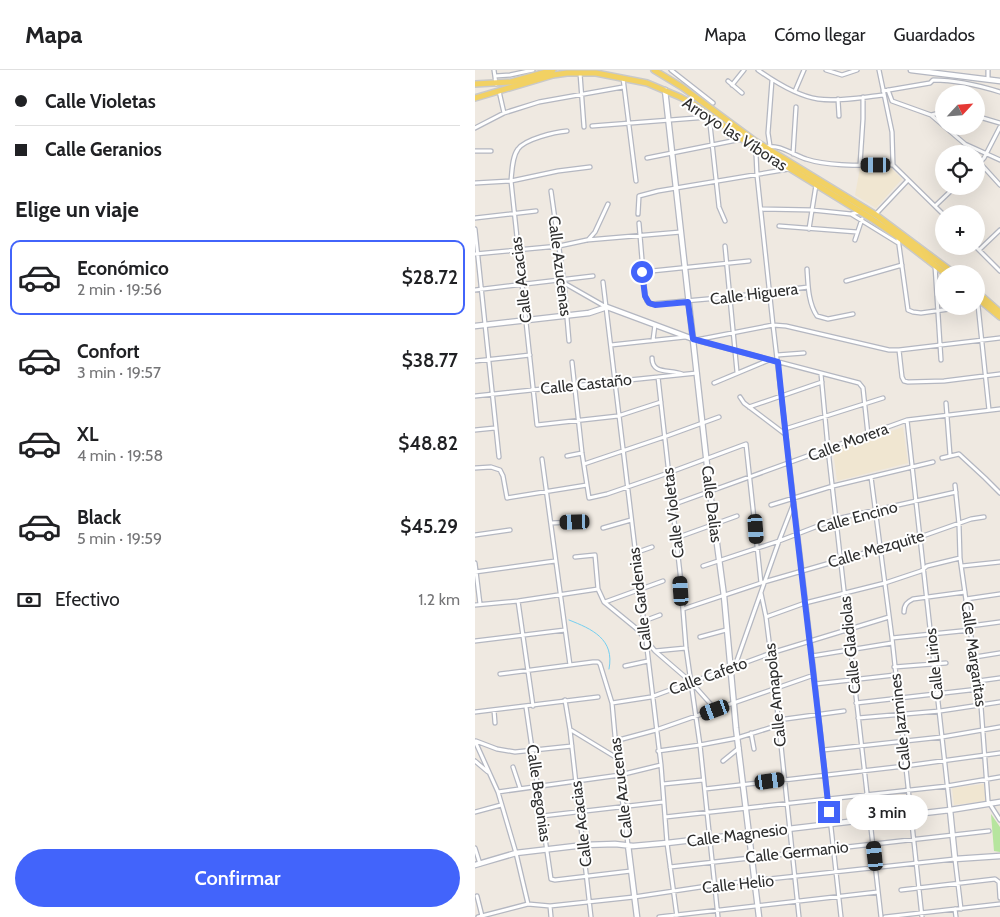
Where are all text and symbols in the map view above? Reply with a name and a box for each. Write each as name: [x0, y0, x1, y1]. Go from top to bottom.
text: Mapa: [25, 20, 82, 49]
text: Mapa: [704, 24, 746, 46]
text: Cómo llegar: [774, 24, 866, 46]
text: Guardados: [894, 24, 975, 46]
north arrow: [935, 85, 985, 135]
map controls: [935, 85, 985, 315]
text: Calle Violetas: [45, 90, 156, 113]
street label: Arroyo las Víboras: [679, 93, 791, 175]
text: Calle Geranios: [45, 138, 162, 161]
button: locate: [935, 145, 985, 195]
car: [861, 158, 891, 173]
text: Elige un viaje: [15, 196, 139, 223]
button: +: [935, 205, 985, 255]
street label: Calle Azucenas: [544, 215, 576, 318]
street label: Calle Acacias: [506, 236, 536, 324]
icon: car: [17, 255, 62, 300]
text: Económico: [77, 257, 169, 280]
route start: [631, 261, 653, 283]
button: −: [935, 265, 985, 315]
text: $28.72: [402, 266, 458, 289]
street label: Calle Higuera: [709, 279, 799, 309]
text: 2 min · 19:56: [77, 280, 162, 299]
icon: car: [17, 338, 62, 383]
text: Confort: [77, 340, 140, 363]
text: $38.77: [402, 349, 458, 372]
text: 3 min · 19:57: [77, 363, 161, 382]
street label: Calle Castaño: [539, 370, 633, 398]
street label: Calle Morera: [805, 419, 891, 465]
icon: car: [17, 421, 62, 466]
text: XL: [77, 423, 98, 446]
text: $48.82: [398, 432, 458, 455]
text: 4 min · 19:58: [77, 446, 163, 465]
street label: Calle Dalias: [698, 464, 726, 544]
street label: Calle Violetas: [658, 466, 688, 559]
street label: Calle Encino: [815, 497, 900, 537]
icon: car: [17, 504, 62, 549]
text: Black: [77, 506, 121, 529]
car: [559, 514, 590, 530]
car: [747, 514, 764, 544]
text: $45.29: [400, 515, 458, 538]
street label: Calle Mezquite: [826, 526, 926, 572]
text: 5 min · 19:59: [77, 529, 162, 548]
street label: Calle Gardenias: [624, 546, 656, 652]
car: [672, 576, 689, 606]
icon: cash: [15, 586, 43, 614]
text: Efectivo: [55, 588, 120, 611]
text: 1.2 km: [418, 590, 460, 609]
street label: Calle Gladiolas: [835, 595, 865, 695]
street label: Calle Margaritas: [957, 600, 991, 708]
street label: Calle Lirios: [921, 627, 947, 701]
street label: Calle Amapolas: [760, 642, 790, 748]
street label: Calle Cafeto: [666, 653, 750, 699]
street label: Calle Jazmines: [885, 672, 915, 771]
car: [698, 698, 731, 722]
street label: Calle Azucenas: [605, 736, 637, 839]
street label: Calle Begonias: [523, 743, 555, 843]
car: [754, 771, 785, 791]
street label: Calle Acacias: [566, 780, 596, 868]
callout: 3 min: [847, 794, 929, 830]
route end: [818, 801, 840, 823]
text: 3 min: [868, 803, 906, 822]
street label: Calle Magnesio: [686, 819, 789, 851]
street label: Calle Germanio: [745, 837, 850, 867]
car: [865, 840, 884, 872]
button: Confirmar: [15, 849, 460, 907]
street label: Calle Helio: [701, 871, 775, 897]

